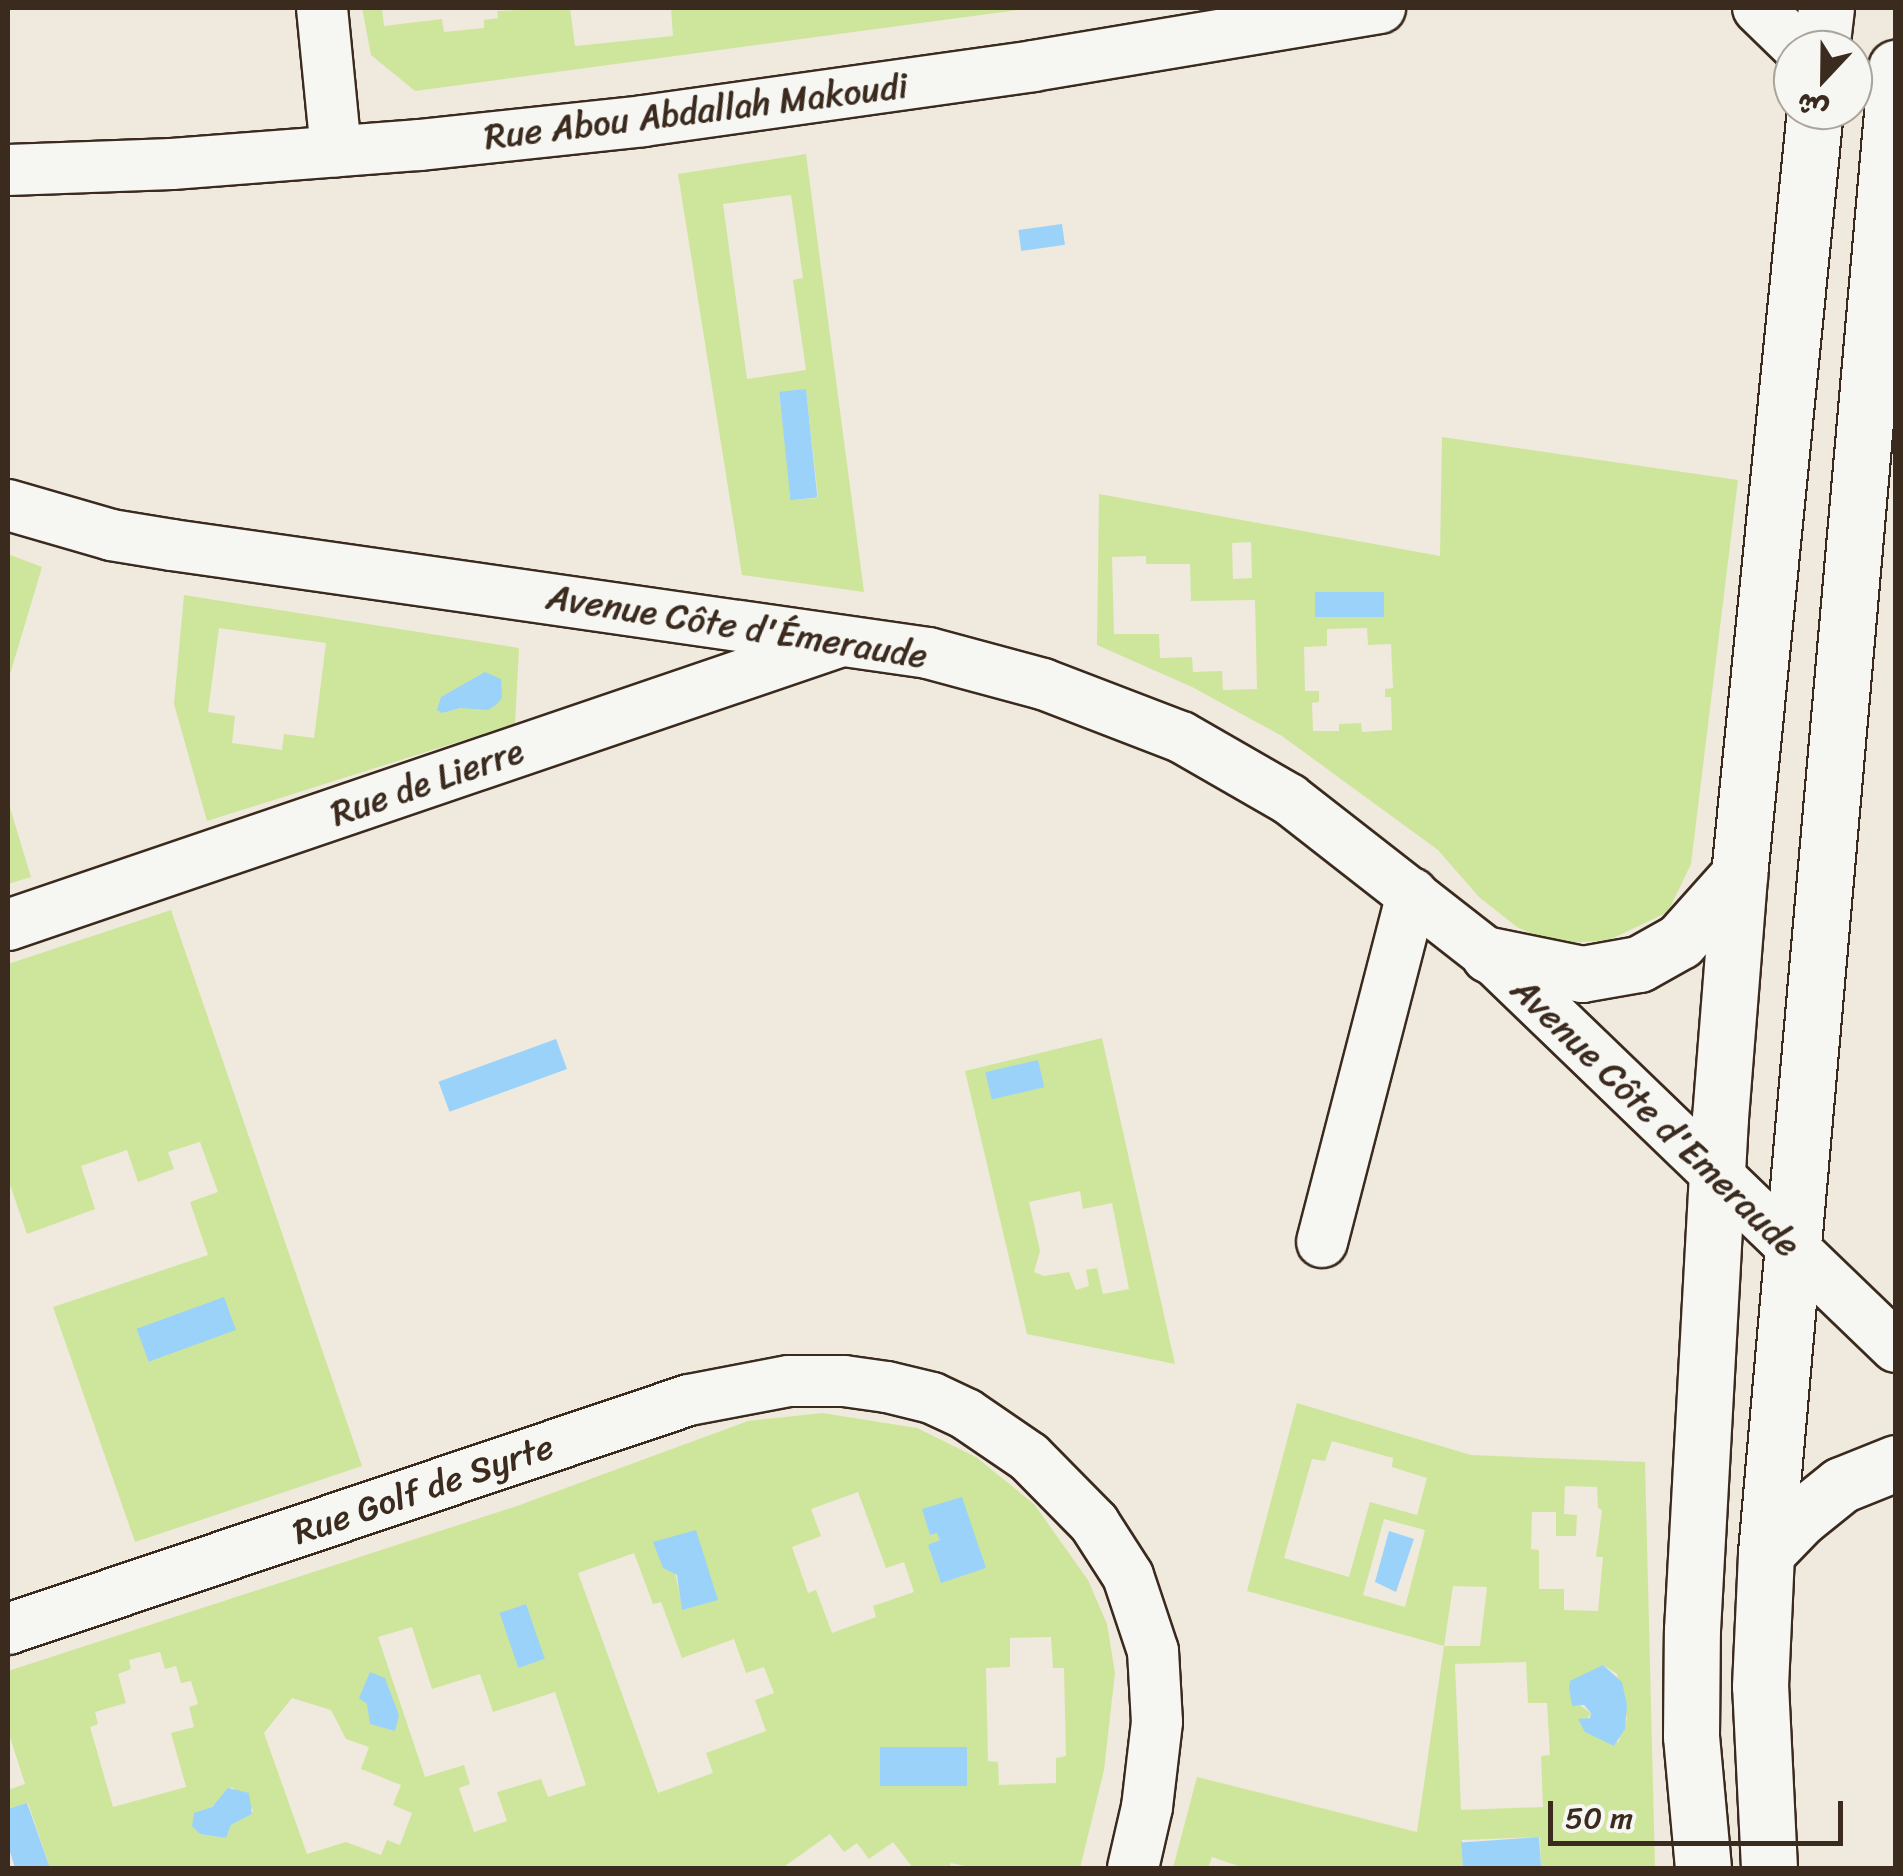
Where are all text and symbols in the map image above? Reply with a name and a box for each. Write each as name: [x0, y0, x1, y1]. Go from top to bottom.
north arrow: [1773, 30, 1873, 130]
street label: Rue Abou Abdallah Makoudi: [481, 64, 911, 158]
text: ش: [1789, 78, 1836, 135]
street label: Avenue Côte d'Émeraude: [543, 575, 931, 677]
street label: Rue de Lierre: [325, 729, 529, 835]
street label: Avenue Côte d'Emeraude: [1503, 968, 1809, 1266]
street label: Rue Golf de Syrte: [287, 1425, 559, 1553]
scale bar: [1553, 1781, 1848, 1843]
text: 50 m: [1565, 1791, 1633, 1845]

